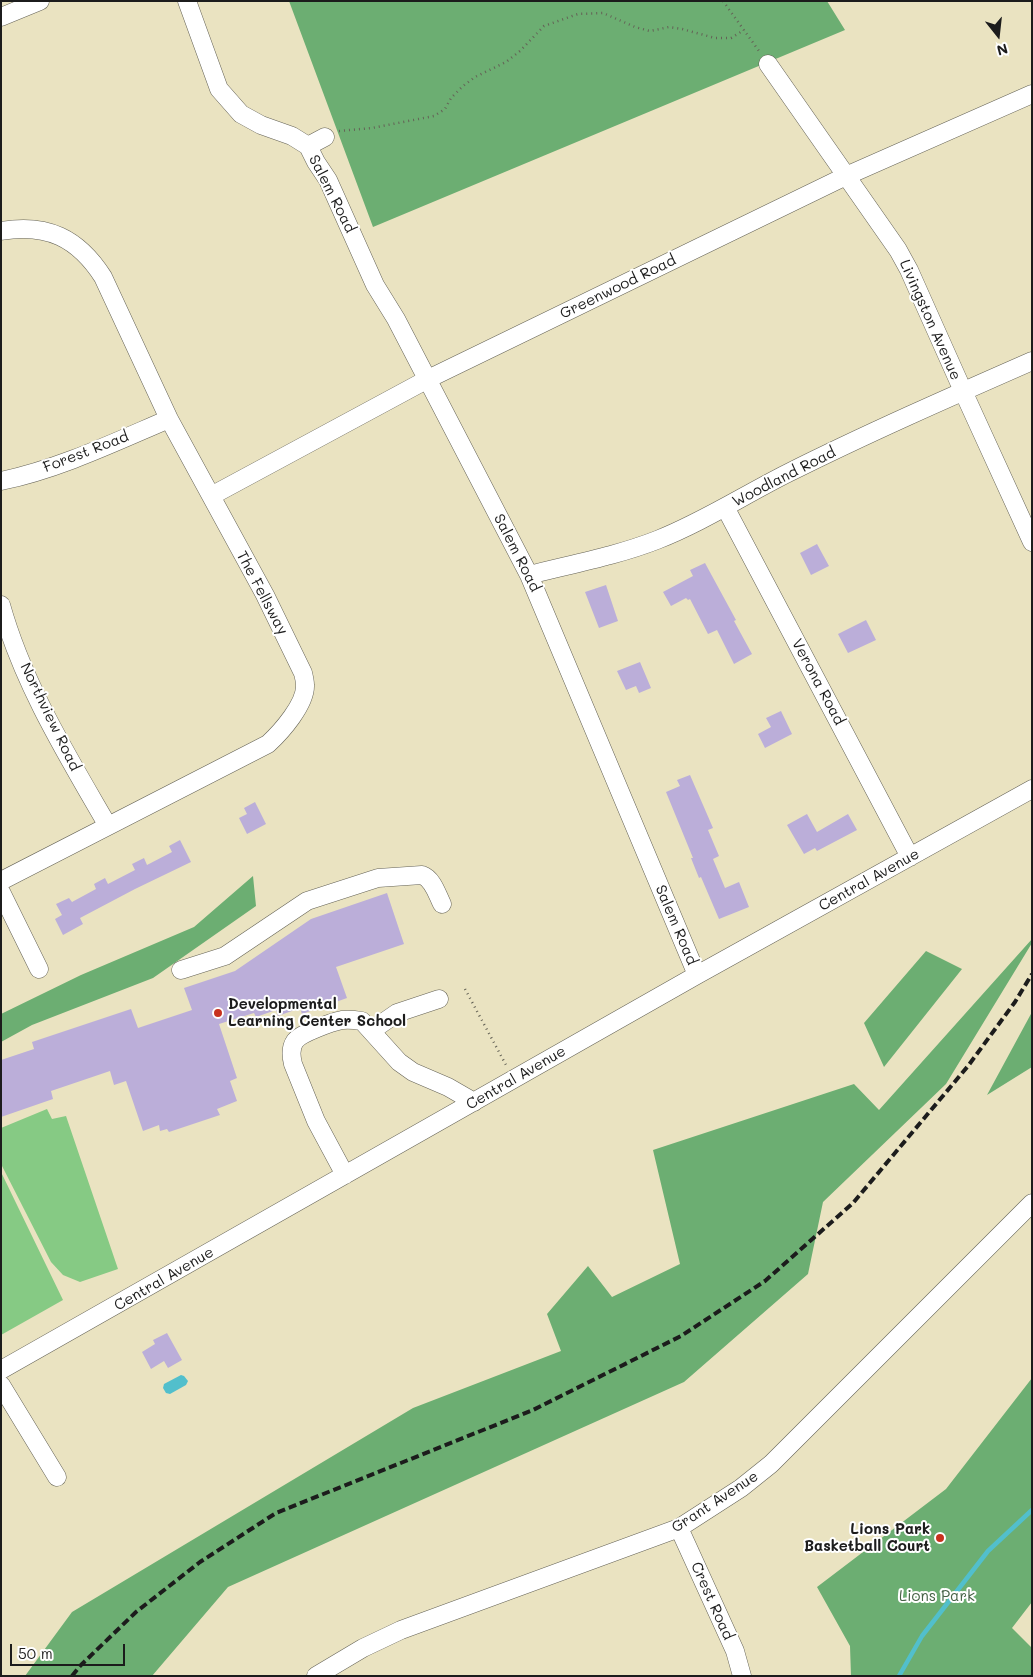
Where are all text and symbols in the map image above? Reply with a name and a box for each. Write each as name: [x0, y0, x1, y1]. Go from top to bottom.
north arrow: [973, 10, 1023, 60]
text: N: [995, 39, 1010, 60]
street label: Salem Road: [305, 152, 359, 236]
street label: Greenwood Road: [557, 251, 679, 323]
street label: Livingston Avenue: [895, 257, 965, 383]
street label: Forest Road: [41, 427, 131, 477]
street label: Woodland Road: [729, 443, 839, 511]
street label: Salem Road: [490, 511, 544, 595]
street label: The Fellsway: [232, 548, 292, 638]
street label: Verona Road: [788, 636, 848, 728]
street label: Northview Road: [16, 660, 84, 774]
street label: Central Avenue: [816, 845, 922, 915]
street label: Salem Road: [651, 882, 701, 968]
place label: Developmental Learning Center School: [228, 995, 406, 1030]
marker: Developmental Learning Center School: [212, 1007, 224, 1019]
street label: Central Avenue: [463, 1042, 569, 1114]
street label: Central Avenue: [111, 1243, 217, 1315]
street label: Grant Avenue: [668, 1467, 762, 1537]
place label: Lions Park Basketball Court: [804, 1520, 930, 1555]
marker: Lions Park Basketball Court: [934, 1532, 946, 1544]
street label: Crest Road: [687, 1559, 737, 1643]
park label: Lions Park: [899, 1587, 975, 1605]
scale bar: [12, 1634, 128, 1666]
text: 50 m: [18, 1643, 53, 1663]

